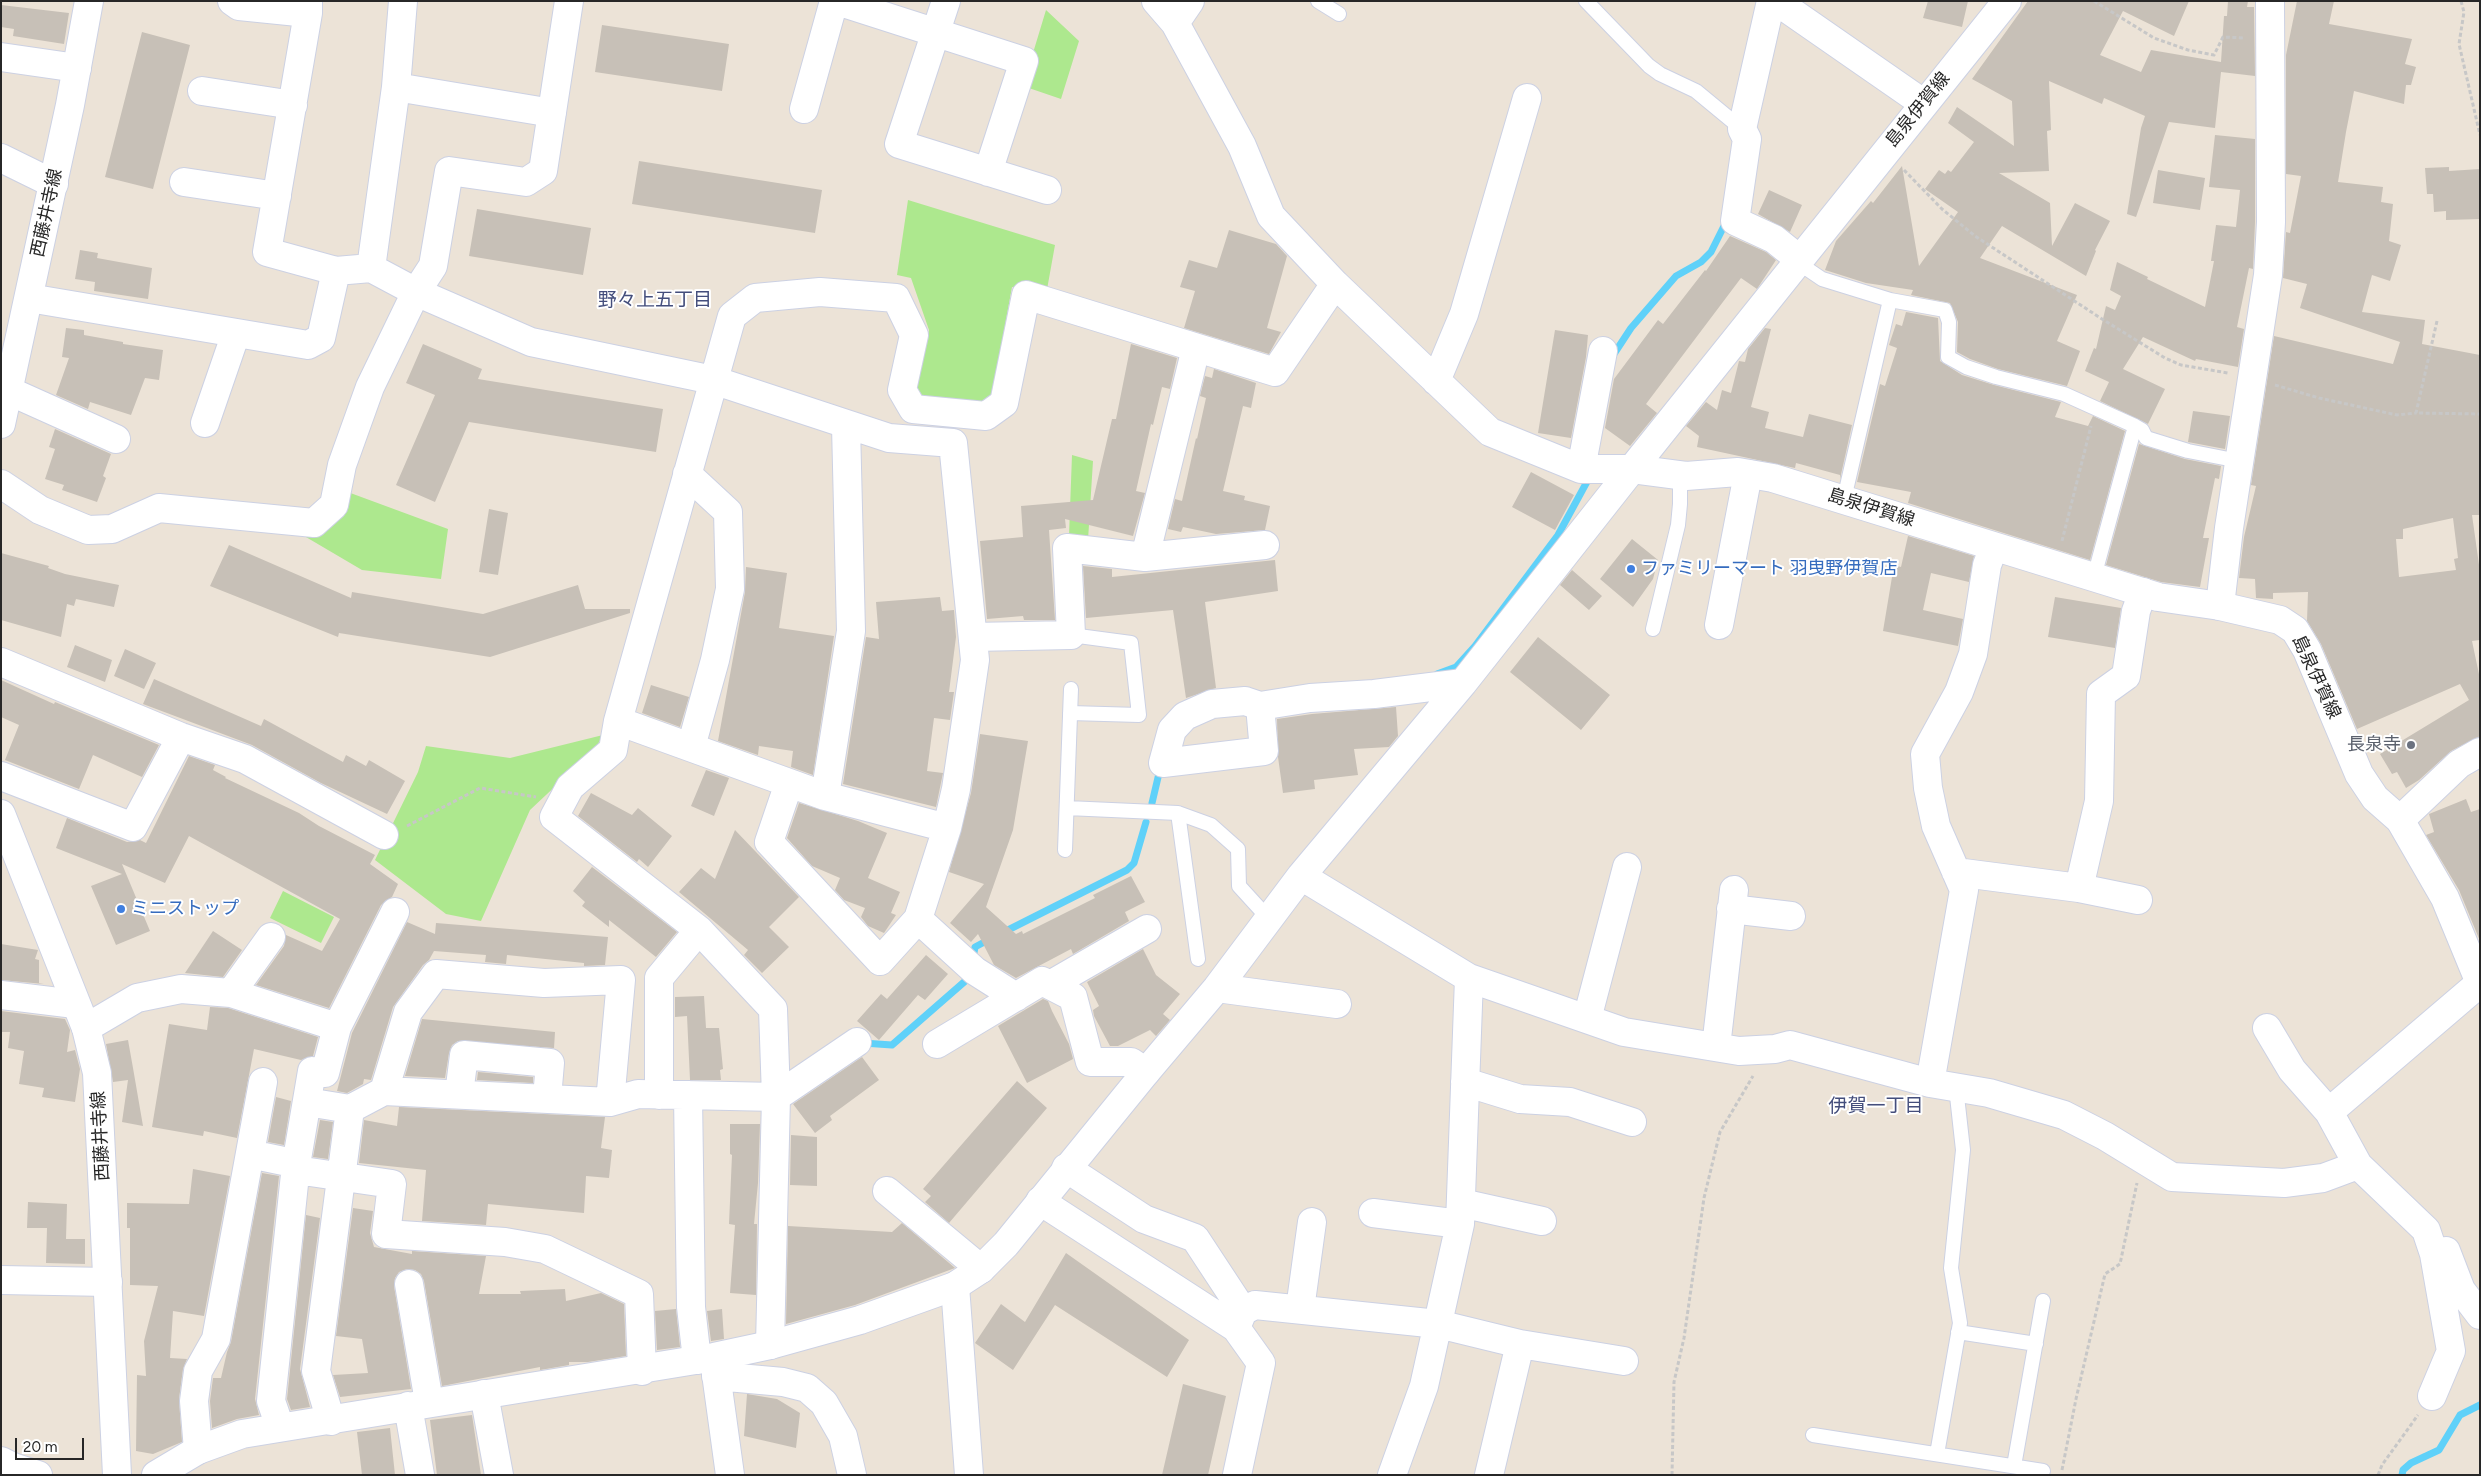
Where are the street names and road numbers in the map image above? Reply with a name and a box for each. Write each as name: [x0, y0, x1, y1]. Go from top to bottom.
street label: 島泉伊賀線: [1881, 68, 1955, 152]
street label: 西藤井寺線: [27, 167, 67, 259]
street label: 島泉伊賀線: [1825, 485, 1917, 531]
street label: 島泉伊賀線: [2287, 632, 2345, 722]
street label: 西藤井寺線: [88, 1090, 114, 1182]

